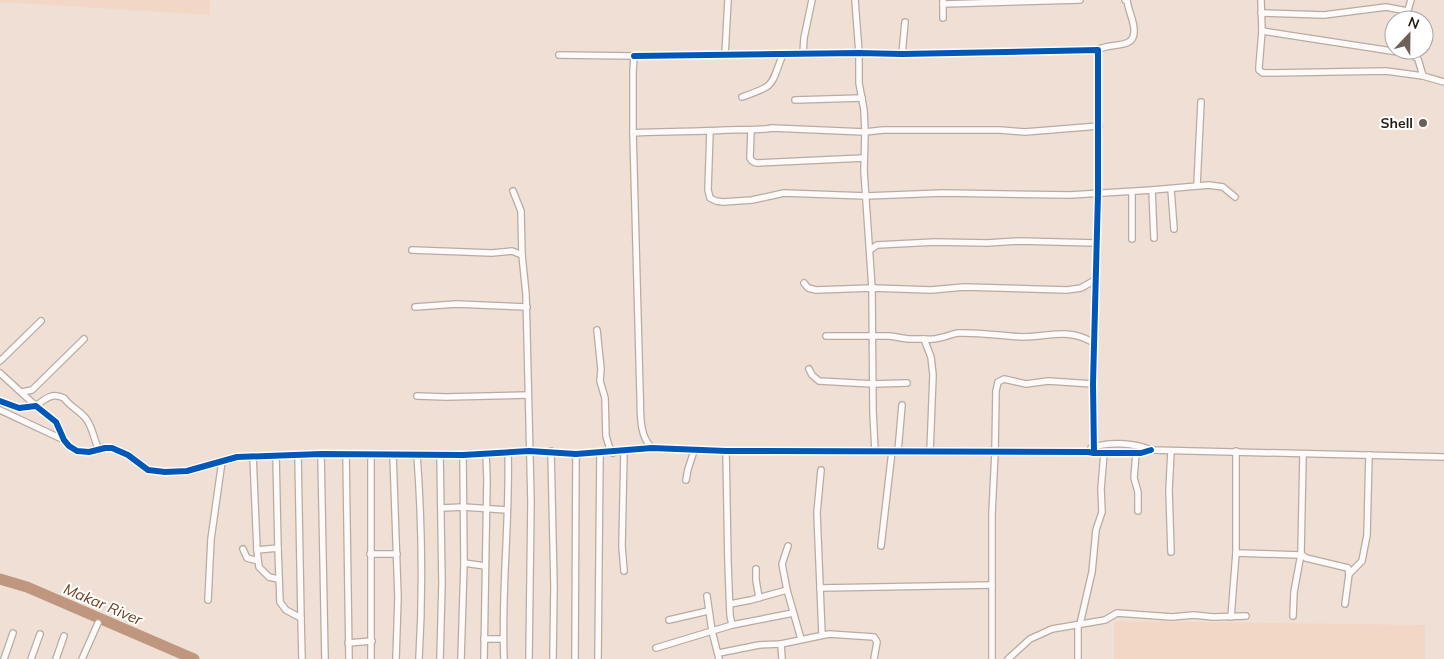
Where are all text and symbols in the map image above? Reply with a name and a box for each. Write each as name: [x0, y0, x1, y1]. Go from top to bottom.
north arrow: [1384, 10, 1434, 60]
text: N: [1406, 13, 1422, 33]
place label: Shell: [1381, 114, 1413, 132]
marker: Shell: [1417, 117, 1429, 129]
water label: Makar River: [61, 579, 146, 629]

